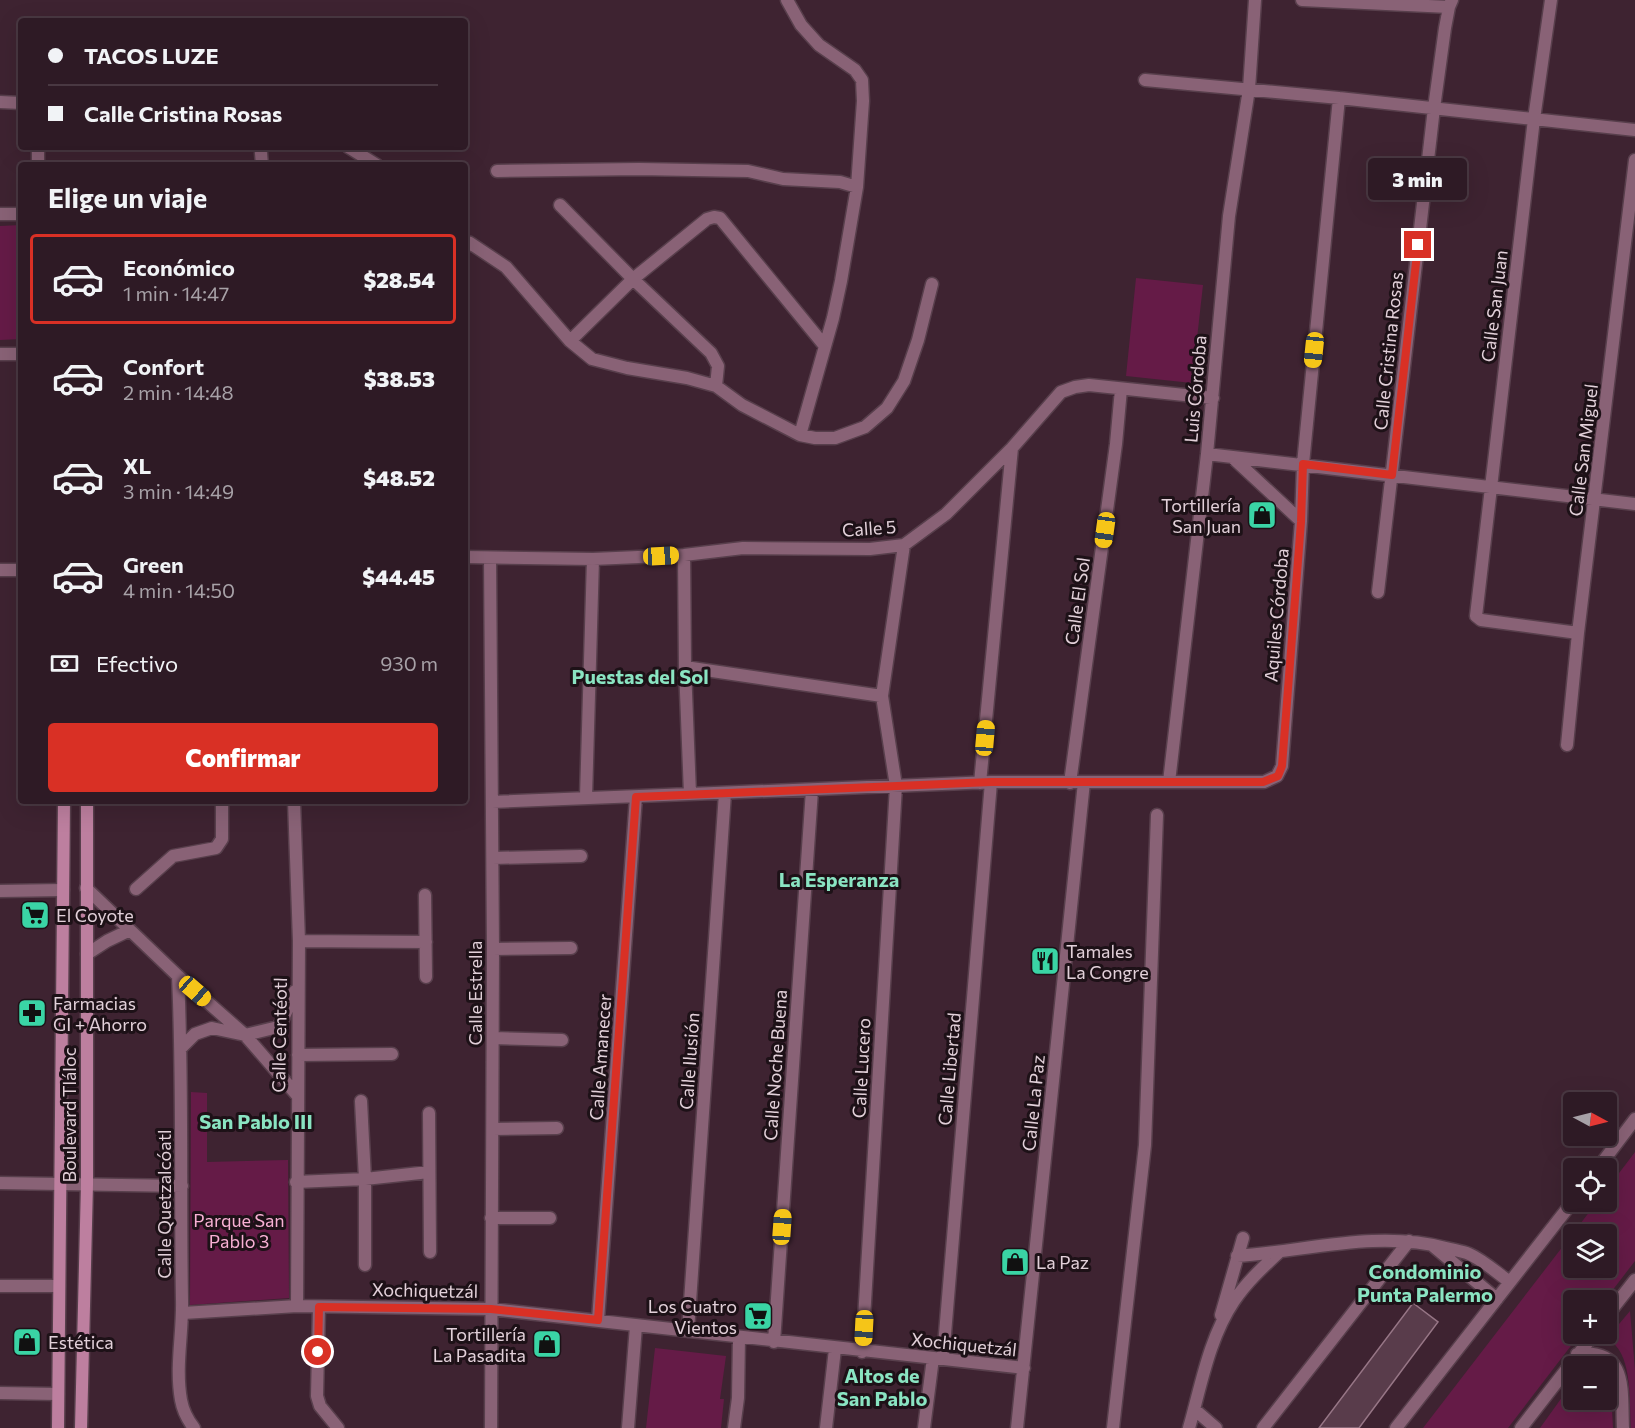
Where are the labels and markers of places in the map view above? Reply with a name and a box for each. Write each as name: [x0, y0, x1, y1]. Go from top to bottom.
place label: Tortillería San Juan: [1161, 494, 1241, 537]
shop icon: Tortillería San Juan: [1246, 499, 1278, 531]
supermarket icon: El Coyote: [19, 899, 51, 931]
place label: El Coyote: [56, 904, 134, 926]
place label: Tamales La Congre: [1066, 940, 1149, 983]
restaurant icon: Tamales La Congre: [1029, 945, 1061, 977]
place label: Farmacias GI + Ahorro: [53, 992, 147, 1035]
pharmacy icon: Farmacias GI + Ahorro: [16, 997, 48, 1029]
shop icon: La Paz: [999, 1246, 1031, 1278]
place label: La Paz: [1036, 1251, 1089, 1273]
place label: Los Cuatro Vientos: [648, 1295, 737, 1338]
supermarket icon: Los Cuatro Vientos: [742, 1300, 774, 1332]
place label: Tortillería La Pasadita: [433, 1323, 526, 1366]
shop icon: Estética: [11, 1326, 43, 1358]
shop icon: Tortillería La Pasadita: [531, 1328, 563, 1360]
place label: Estética: [48, 1331, 114, 1353]

